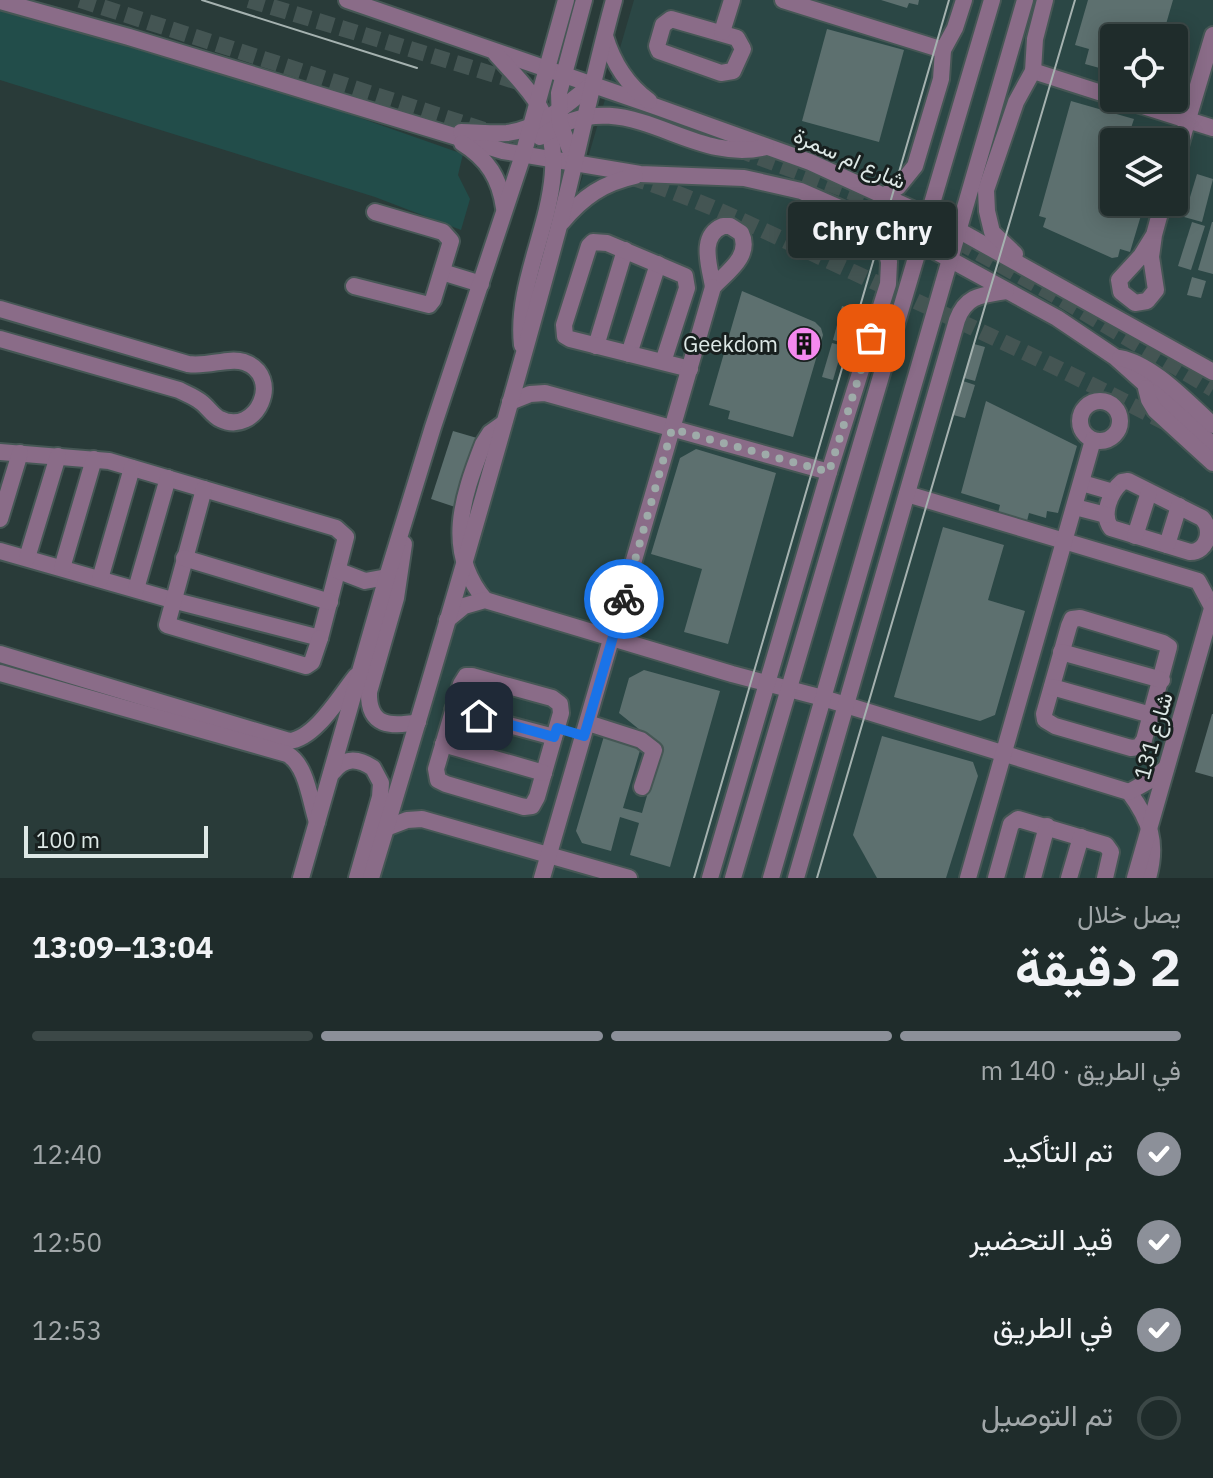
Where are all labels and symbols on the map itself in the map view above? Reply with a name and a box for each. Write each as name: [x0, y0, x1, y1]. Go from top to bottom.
street label: شارع ام سمرة: [789, 120, 911, 196]
callout: Chry Chry: [787, 202, 955, 258]
pin: [837, 304, 905, 372]
building icon: Geekdom: [785, 325, 823, 363]
place label: Geekdom: [683, 329, 778, 358]
courier: [584, 559, 664, 639]
pin: [445, 682, 513, 750]
street label: شارع 131: [1126, 689, 1180, 783]
scale bar: [24, 822, 208, 858]

